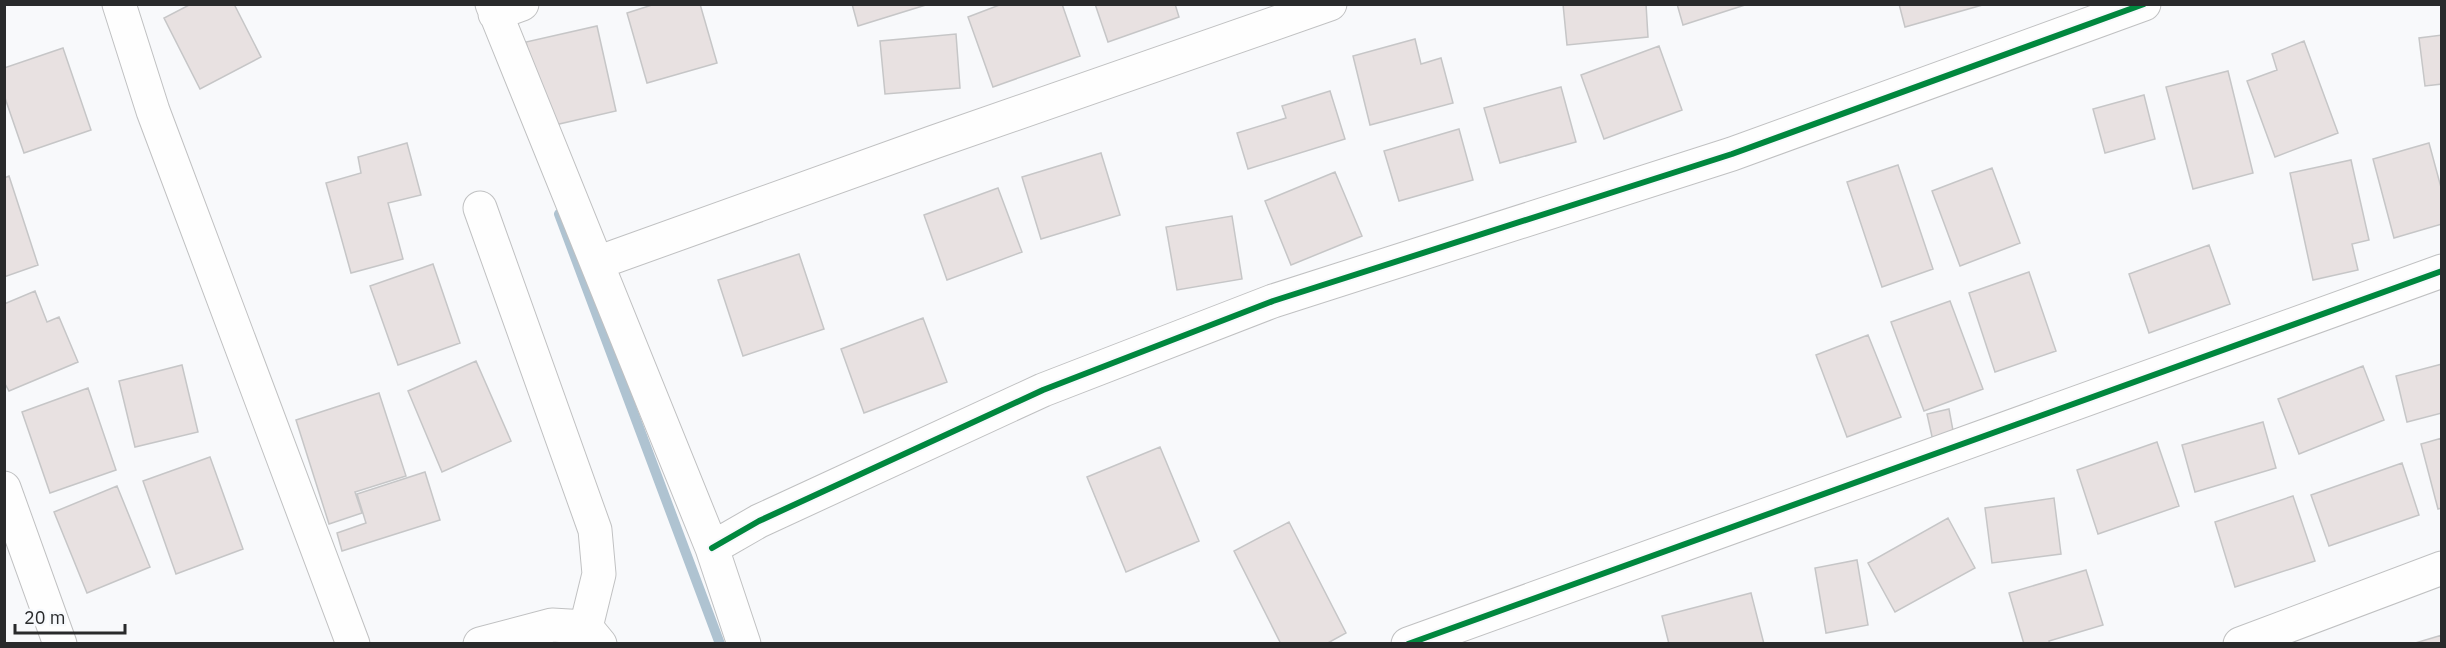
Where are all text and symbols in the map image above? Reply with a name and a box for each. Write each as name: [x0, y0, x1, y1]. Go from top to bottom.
scale bar: [15, 597, 124, 635]
text: 20 m: [24, 606, 66, 629]

